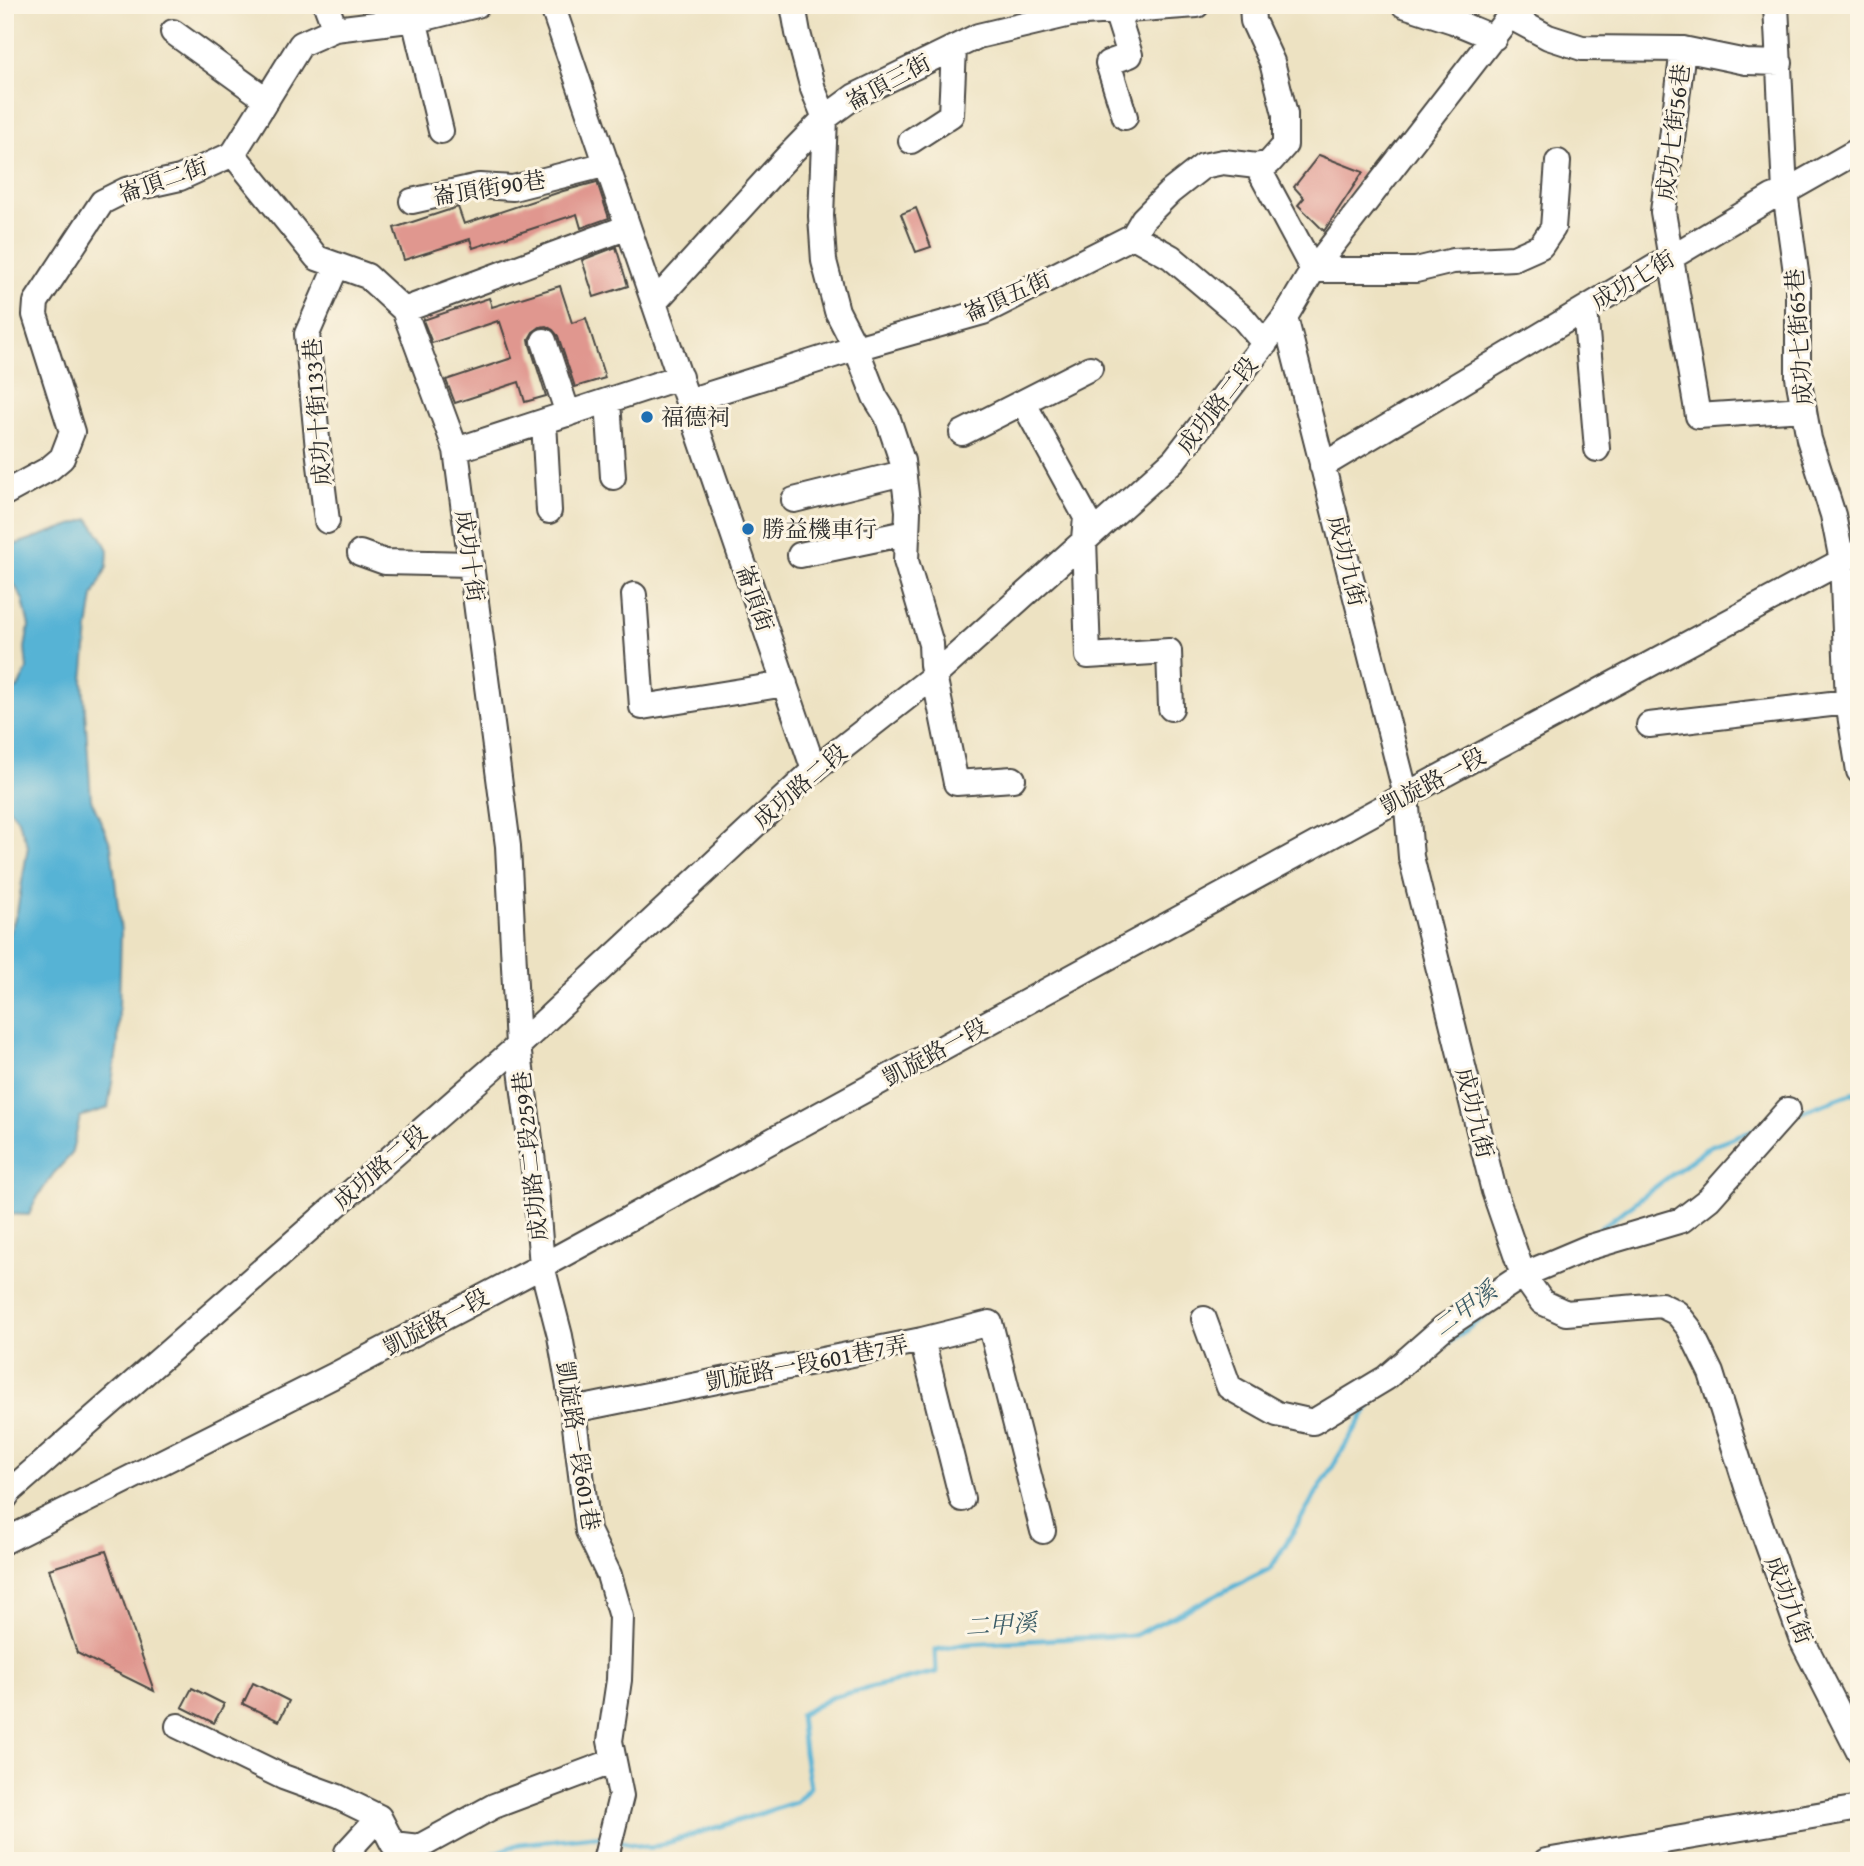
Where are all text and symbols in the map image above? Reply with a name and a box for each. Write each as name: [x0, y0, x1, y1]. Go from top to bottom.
street label: 崙頂三街: [839, 45, 936, 118]
street label: 成功七街56巷: [1648, 62, 1697, 202]
street label: 崙頂二街: [114, 149, 212, 210]
street label: 崙頂街90巷: [430, 162, 548, 213]
street label: 成功七街: [1585, 242, 1681, 317]
street label: 崙頂五街: [958, 262, 1056, 329]
street label: 成功七街65巷: [1777, 267, 1820, 407]
street label: 成功十街133巷: [295, 337, 338, 487]
street label: 成功路二段: [1168, 349, 1265, 460]
place label: 福德祠: [661, 400, 730, 433]
marker: 福德祠: [639, 409, 655, 425]
street label: 成功十街: [448, 508, 493, 604]
place label: 勝益機車行: [762, 512, 877, 545]
street label: 成功九街: [1320, 512, 1375, 610]
marker: 勝益機車行: [740, 521, 756, 537]
street label: 崙頂街: [729, 560, 782, 636]
street label: 成功路二段: [745, 735, 854, 836]
street label: 凱旋路一段: [1374, 739, 1491, 822]
street label: 凱旋路一段: [876, 1009, 993, 1094]
street label: 成功九街: [1448, 1064, 1503, 1162]
street label: 成功路二段259巷: [504, 1069, 555, 1243]
street label: 成功路二段: [325, 1116, 434, 1217]
water label: 二甲溪: [1425, 1271, 1506, 1344]
street label: 凱旋路一段: [377, 1280, 494, 1363]
street label: 凱旋路一段601巷7弄: [703, 1327, 911, 1398]
street label: 凱旋路一段601巷: [549, 1359, 608, 1533]
street label: 成功九街: [1758, 1551, 1821, 1649]
water label: 二甲溪: [964, 1604, 1041, 1644]

